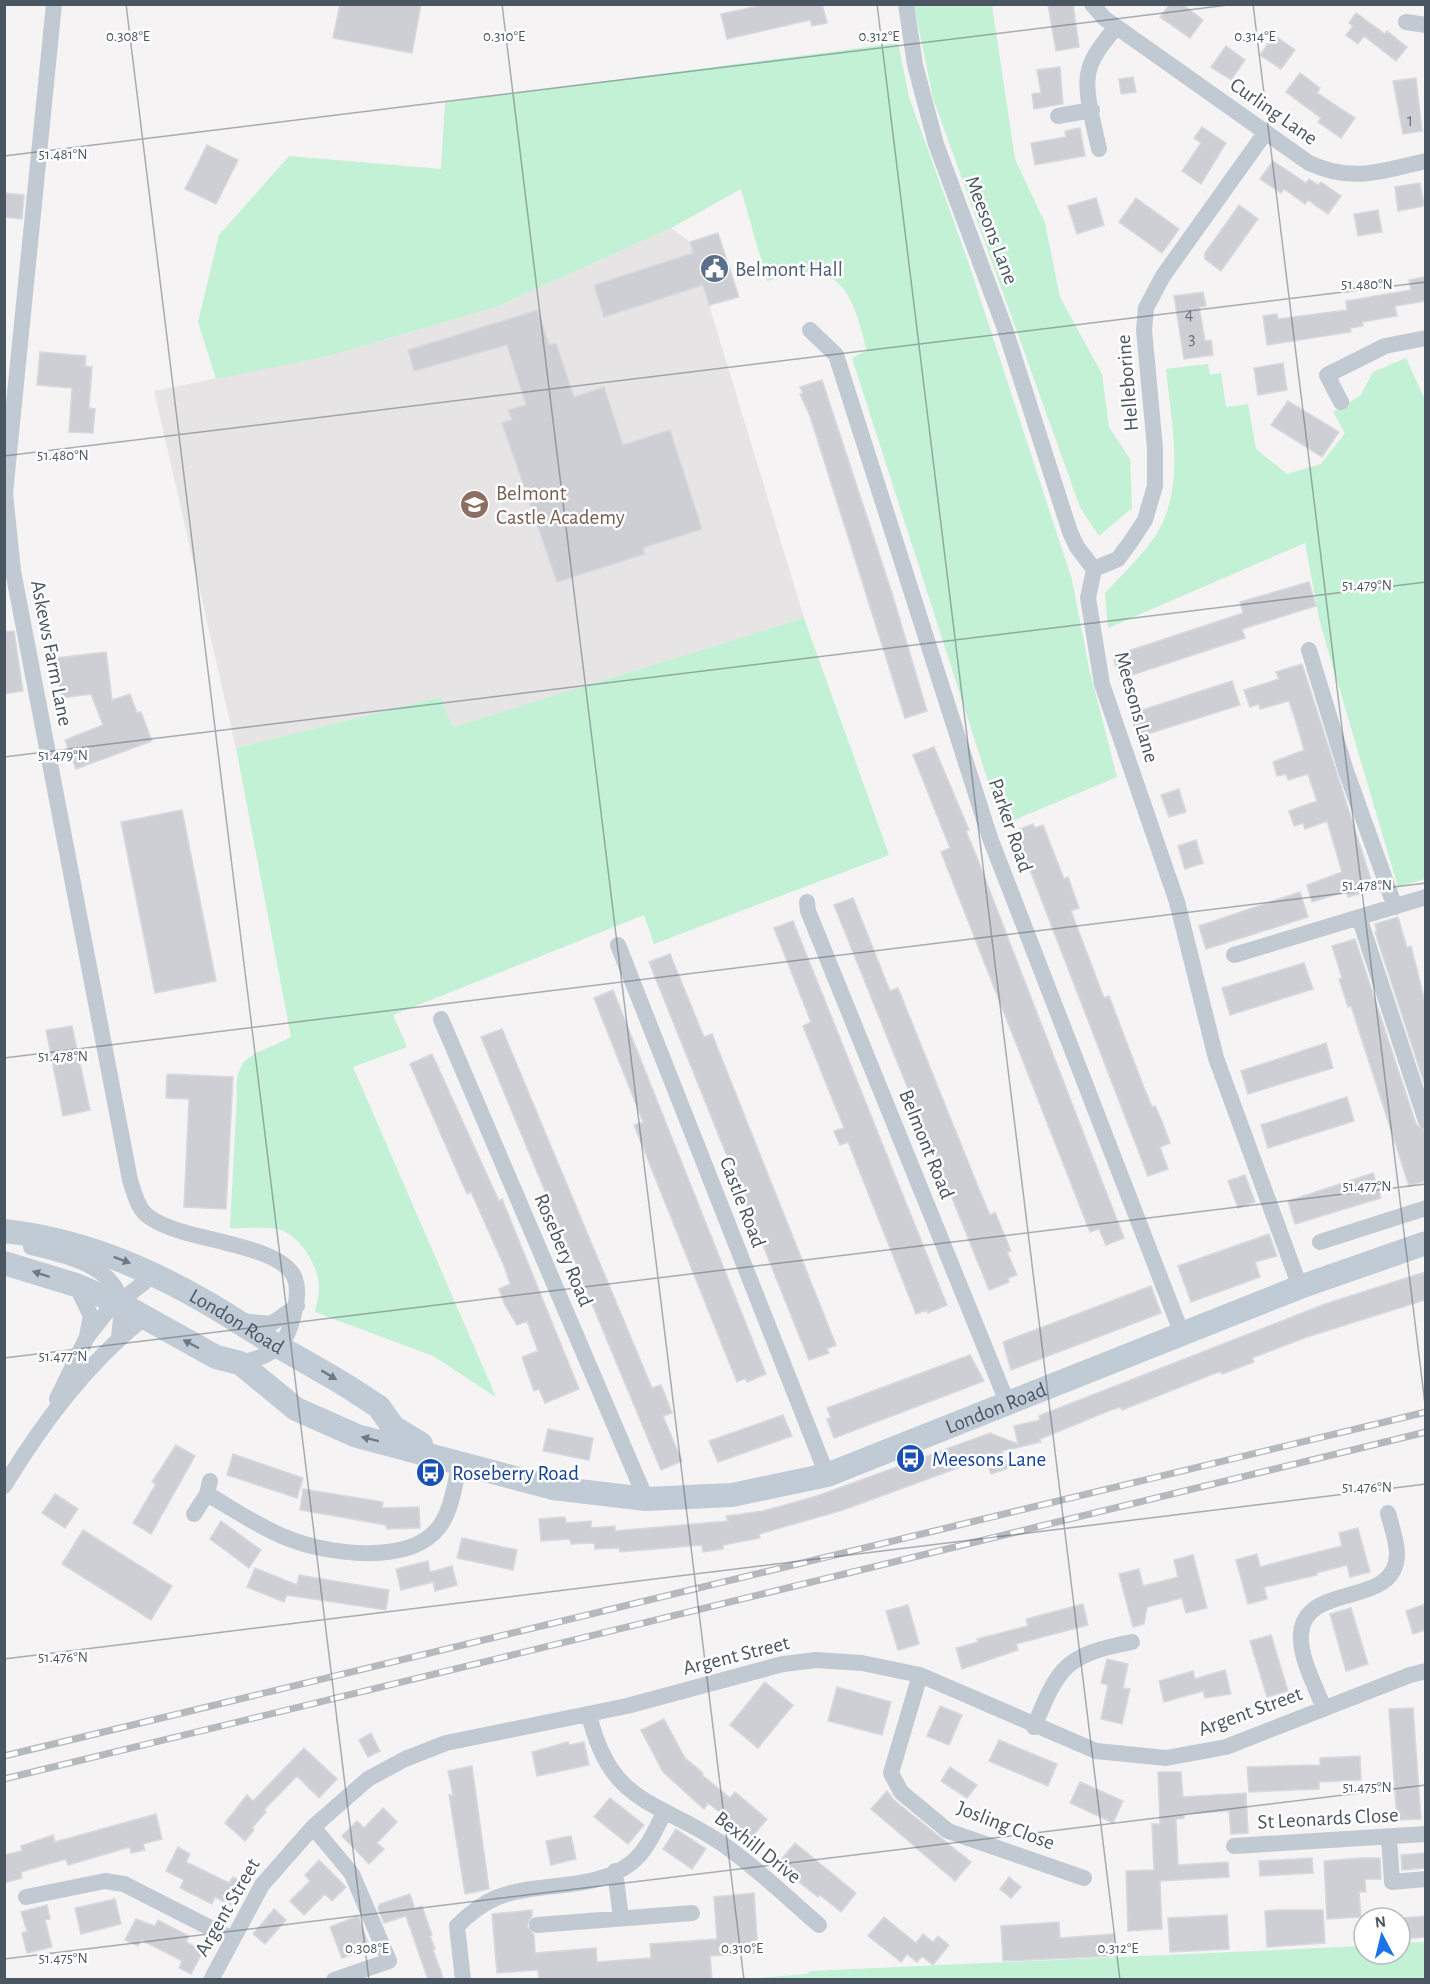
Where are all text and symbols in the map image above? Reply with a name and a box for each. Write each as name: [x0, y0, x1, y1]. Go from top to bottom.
text: 0.308°E: [106, 29, 150, 44]
text: 0.310°E: [483, 29, 525, 44]
text: 0.312°E: [858, 29, 900, 44]
text: 0.314°E: [1234, 29, 1276, 44]
street label: Curling Lane: [1226, 74, 1321, 149]
house number: 1: [1407, 112, 1413, 130]
text: 51.481°N: [39, 147, 88, 162]
street label: Meesons Lane: [961, 173, 1022, 287]
public building icon: Belmont Hall: [698, 253, 730, 285]
place label: Belmont Hall: [735, 259, 843, 280]
text: 51.480°N: [1341, 277, 1393, 292]
house number: 4: [1185, 306, 1194, 324]
house number: 3: [1188, 330, 1196, 348]
street label: Helleborine: [1113, 334, 1142, 432]
text: 51.480°N: [37, 448, 89, 463]
place label: Belmont Castle Academy: [496, 483, 625, 528]
school or university icon: Belmont Castle Academy: [459, 489, 491, 521]
street label: Askews Farm Lane: [27, 578, 76, 728]
text: 51.479°N: [1342, 578, 1392, 593]
street label: Meesons Lane: [1111, 649, 1162, 765]
text: 51.479°N: [38, 748, 88, 763]
street label: Parker Road: [985, 776, 1036, 875]
text: 51.478°N: [1342, 878, 1392, 893]
text: 51.478°N: [38, 1049, 88, 1064]
street label: Belmont Road: [895, 1087, 958, 1202]
street label: Castle Road: [716, 1154, 769, 1250]
text: 51.477°N: [1342, 1179, 1392, 1194]
street label: Rosebery Road: [530, 1191, 597, 1310]
one-way arrow: [113, 1256, 131, 1265]
one-way arrow: [32, 1269, 50, 1278]
street label: London Road: [186, 1285, 288, 1358]
one-way arrow: [182, 1340, 199, 1349]
text: 51.477°N: [38, 1349, 88, 1364]
one-way arrow: [320, 1369, 337, 1380]
street label: London Road: [943, 1379, 1049, 1438]
one-way arrow: [360, 1434, 378, 1443]
bus stop icon: Meesons Lane: [895, 1443, 927, 1475]
place label: Meesons Lane: [932, 1449, 1046, 1470]
bus stop icon: Roseberry Road: [415, 1457, 447, 1489]
place label: Roseberry Road: [452, 1463, 579, 1484]
text: 51.476°N: [1342, 1480, 1392, 1495]
street label: Argent Street: [681, 1632, 792, 1679]
text: 51.476°N: [38, 1650, 88, 1665]
street label: Argent Street: [1195, 1683, 1305, 1740]
text: 51.475°N: [1342, 1780, 1392, 1795]
street label: Josling Close: [954, 1797, 1058, 1854]
street label: St Leonards Close: [1257, 1804, 1399, 1833]
street label: Bexhill Drive: [710, 1807, 805, 1887]
street label: Argent Street: [191, 1855, 264, 1960]
north arrow: [1352, 1906, 1412, 1966]
text: N: [1374, 1913, 1387, 1931]
text: 0.308°E: [345, 1941, 389, 1956]
text: 0.310°E: [721, 1941, 763, 1956]
text: 0.312°E: [1097, 1941, 1139, 1956]
text: 51.475°N: [38, 1951, 88, 1966]

